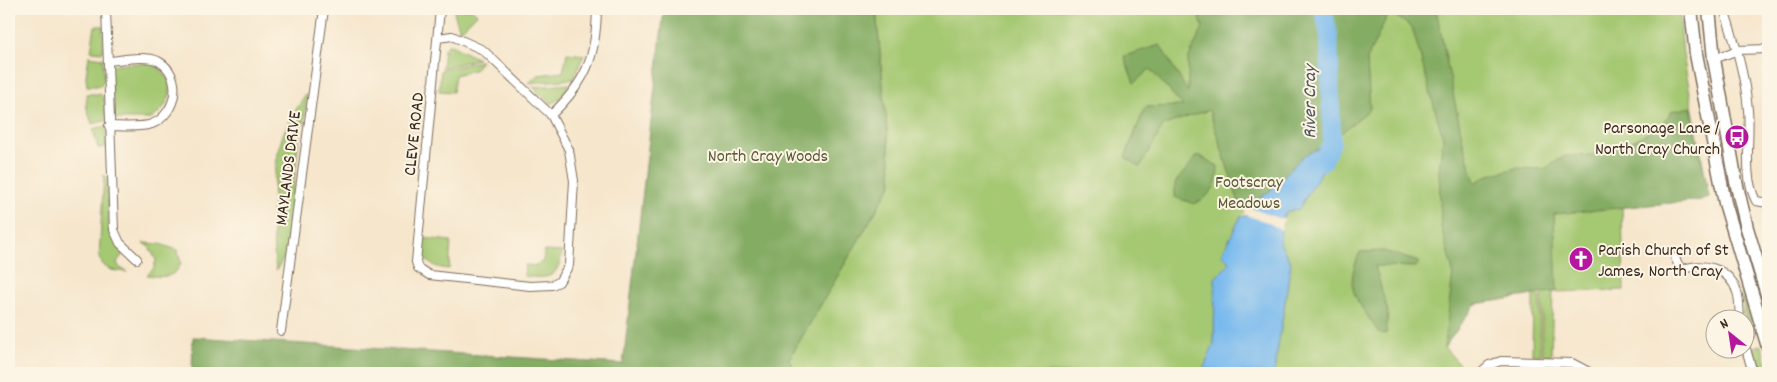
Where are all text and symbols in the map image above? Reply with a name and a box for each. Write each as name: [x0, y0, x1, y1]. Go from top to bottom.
water label: River Cray: [1298, 63, 1325, 139]
street label: CLEVE ROAD: [399, 91, 432, 177]
street label: MAYLANDS DRIVE: [270, 110, 309, 227]
place label: Parsonage Lane / North Cray Church: [1595, 117, 1720, 163]
bus stop icon: Parsonage Lane / North Cray Church: [1724, 124, 1750, 150]
park label: North Cray Woods: [708, 145, 828, 170]
park label: Footscray Meadows: [1215, 171, 1284, 217]
place label: Parish Church of St James, North Cray: [1598, 239, 1729, 285]
church icon: Parish Church of St James, North Cray: [1568, 246, 1594, 272]
north arrow: [1704, 310, 1754, 360]
text: N: [1717, 314, 1733, 335]

